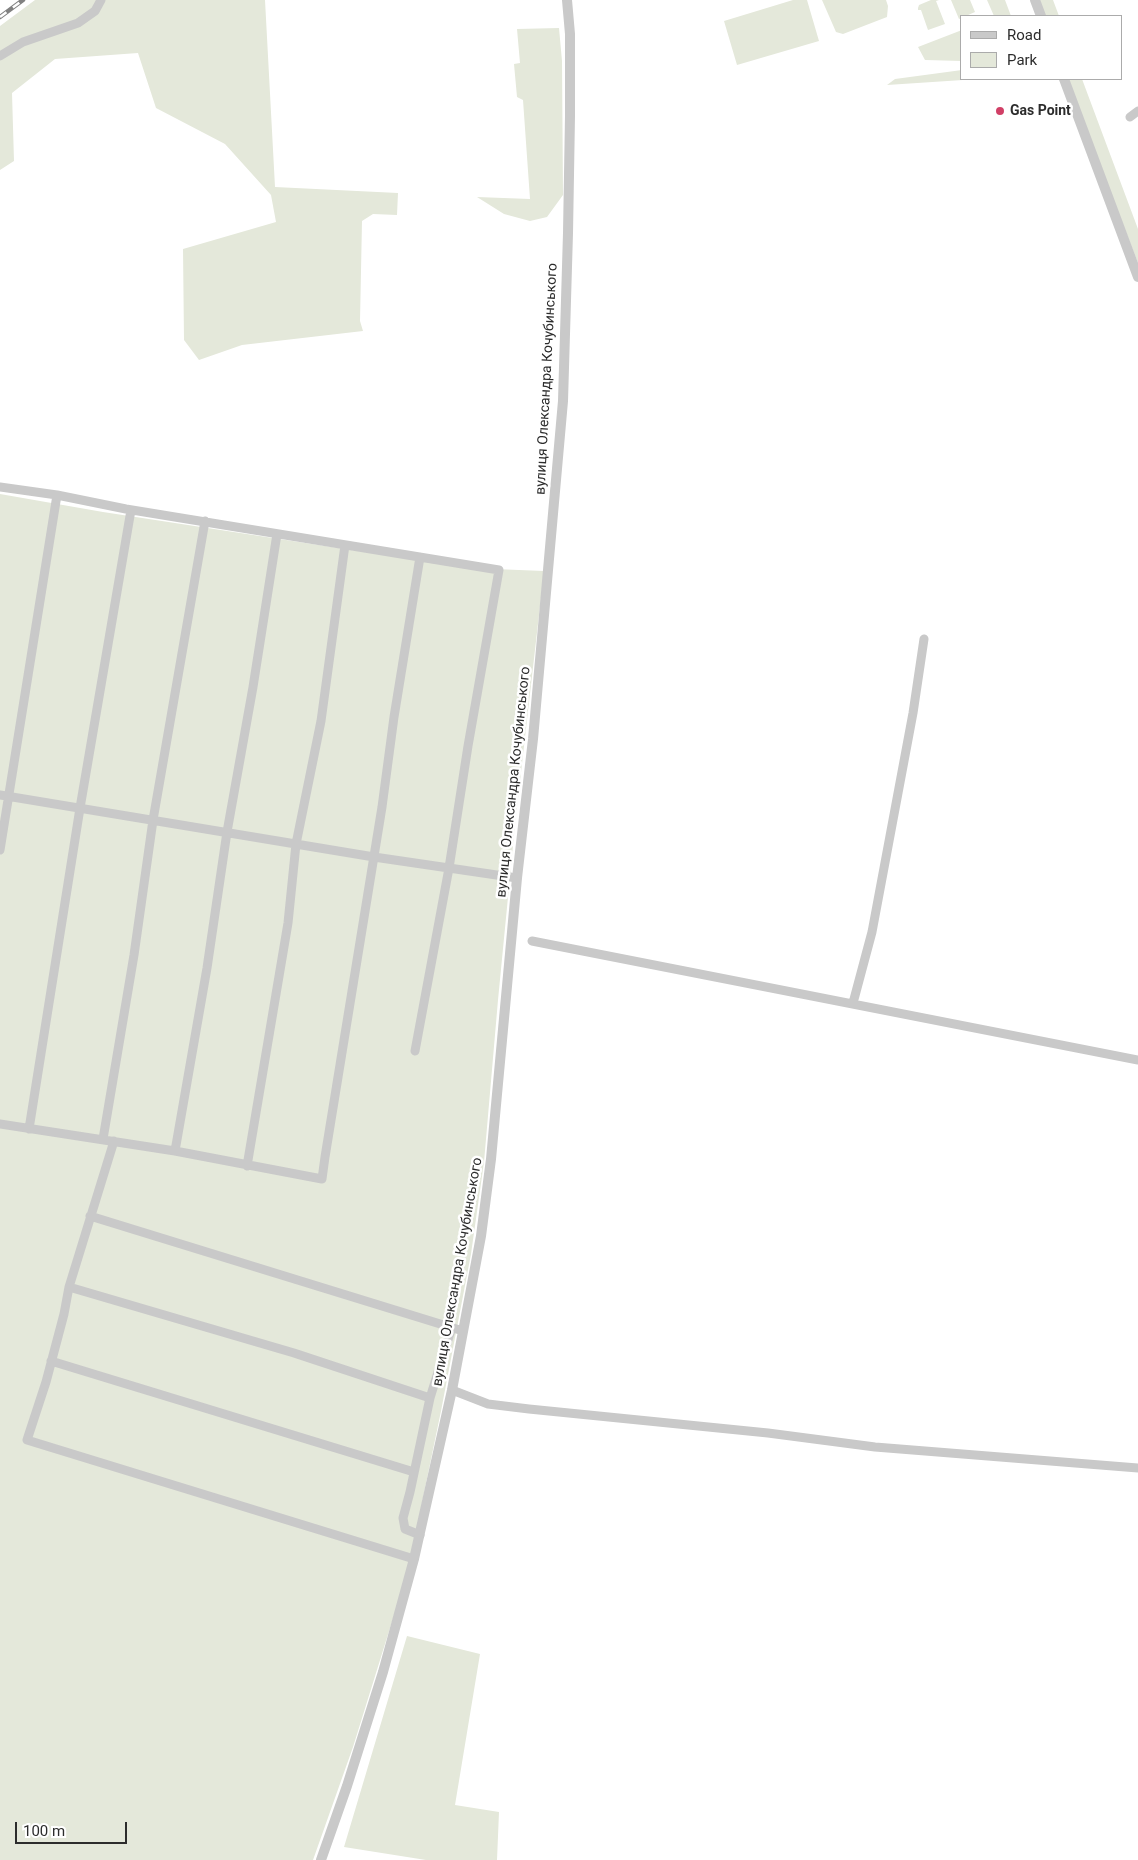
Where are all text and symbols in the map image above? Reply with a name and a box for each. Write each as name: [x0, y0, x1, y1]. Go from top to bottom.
legend: [960, 15, 1123, 80]
text: Road: [1007, 26, 1041, 44]
text: Park: [1007, 51, 1037, 69]
place label: Gas Point: [1010, 103, 1071, 119]
marker: Gas Point: [994, 105, 1006, 117]
street label: вулиця Олександра Кочубинського: [533, 263, 561, 495]
street label: вулиця Олександра Кочубинського: [494, 666, 534, 898]
street label: вулиця Олександра Кочубинського: [430, 1156, 486, 1388]
scale bar: [18, 1812, 130, 1844]
text: 100 m: [23, 1822, 65, 1840]

